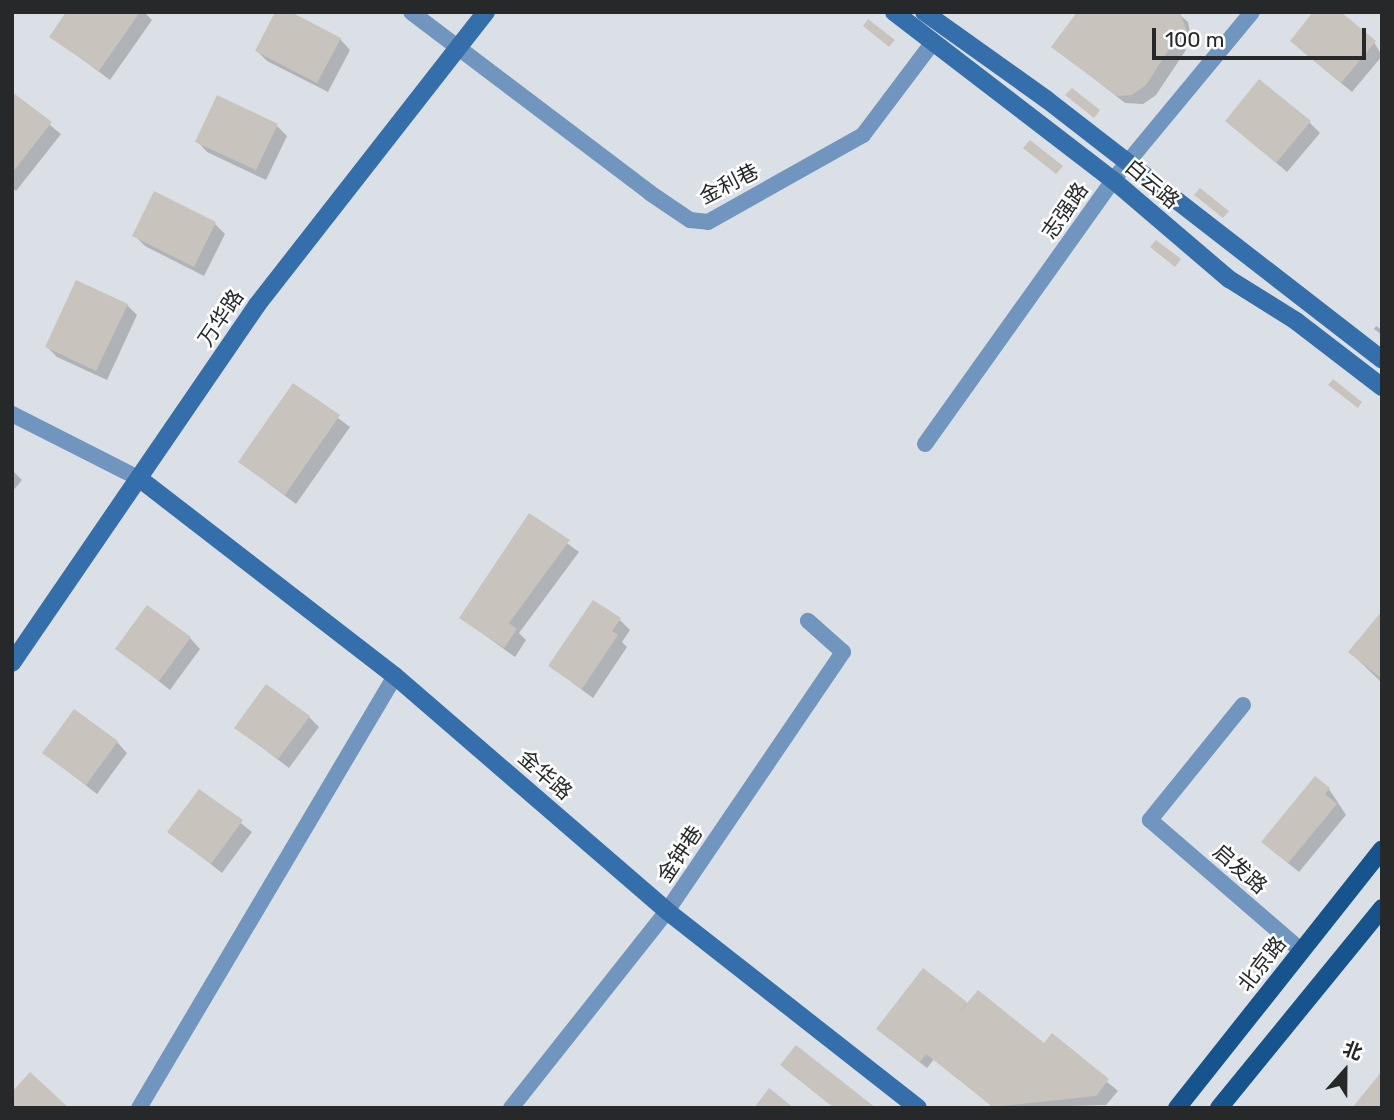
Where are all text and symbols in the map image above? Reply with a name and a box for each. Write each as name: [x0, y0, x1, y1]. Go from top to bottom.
scale bar: [1156, 14, 1370, 58]
text: 100 m: [1165, 27, 1224, 52]
street label: 白云路: [1120, 154, 1184, 214]
street label: 金利巷: [695, 158, 763, 210]
street label: 志强路: [1037, 178, 1093, 244]
street label: 万华路: [193, 285, 249, 351]
street label: 金华路: [513, 745, 577, 805]
street label: 金钟巷: [652, 821, 708, 887]
street label: 启发路: [1208, 839, 1272, 899]
street label: 北京路: [1233, 931, 1291, 997]
north arrow: [1310, 1036, 1380, 1106]
text: 北: [1340, 1037, 1366, 1065]

